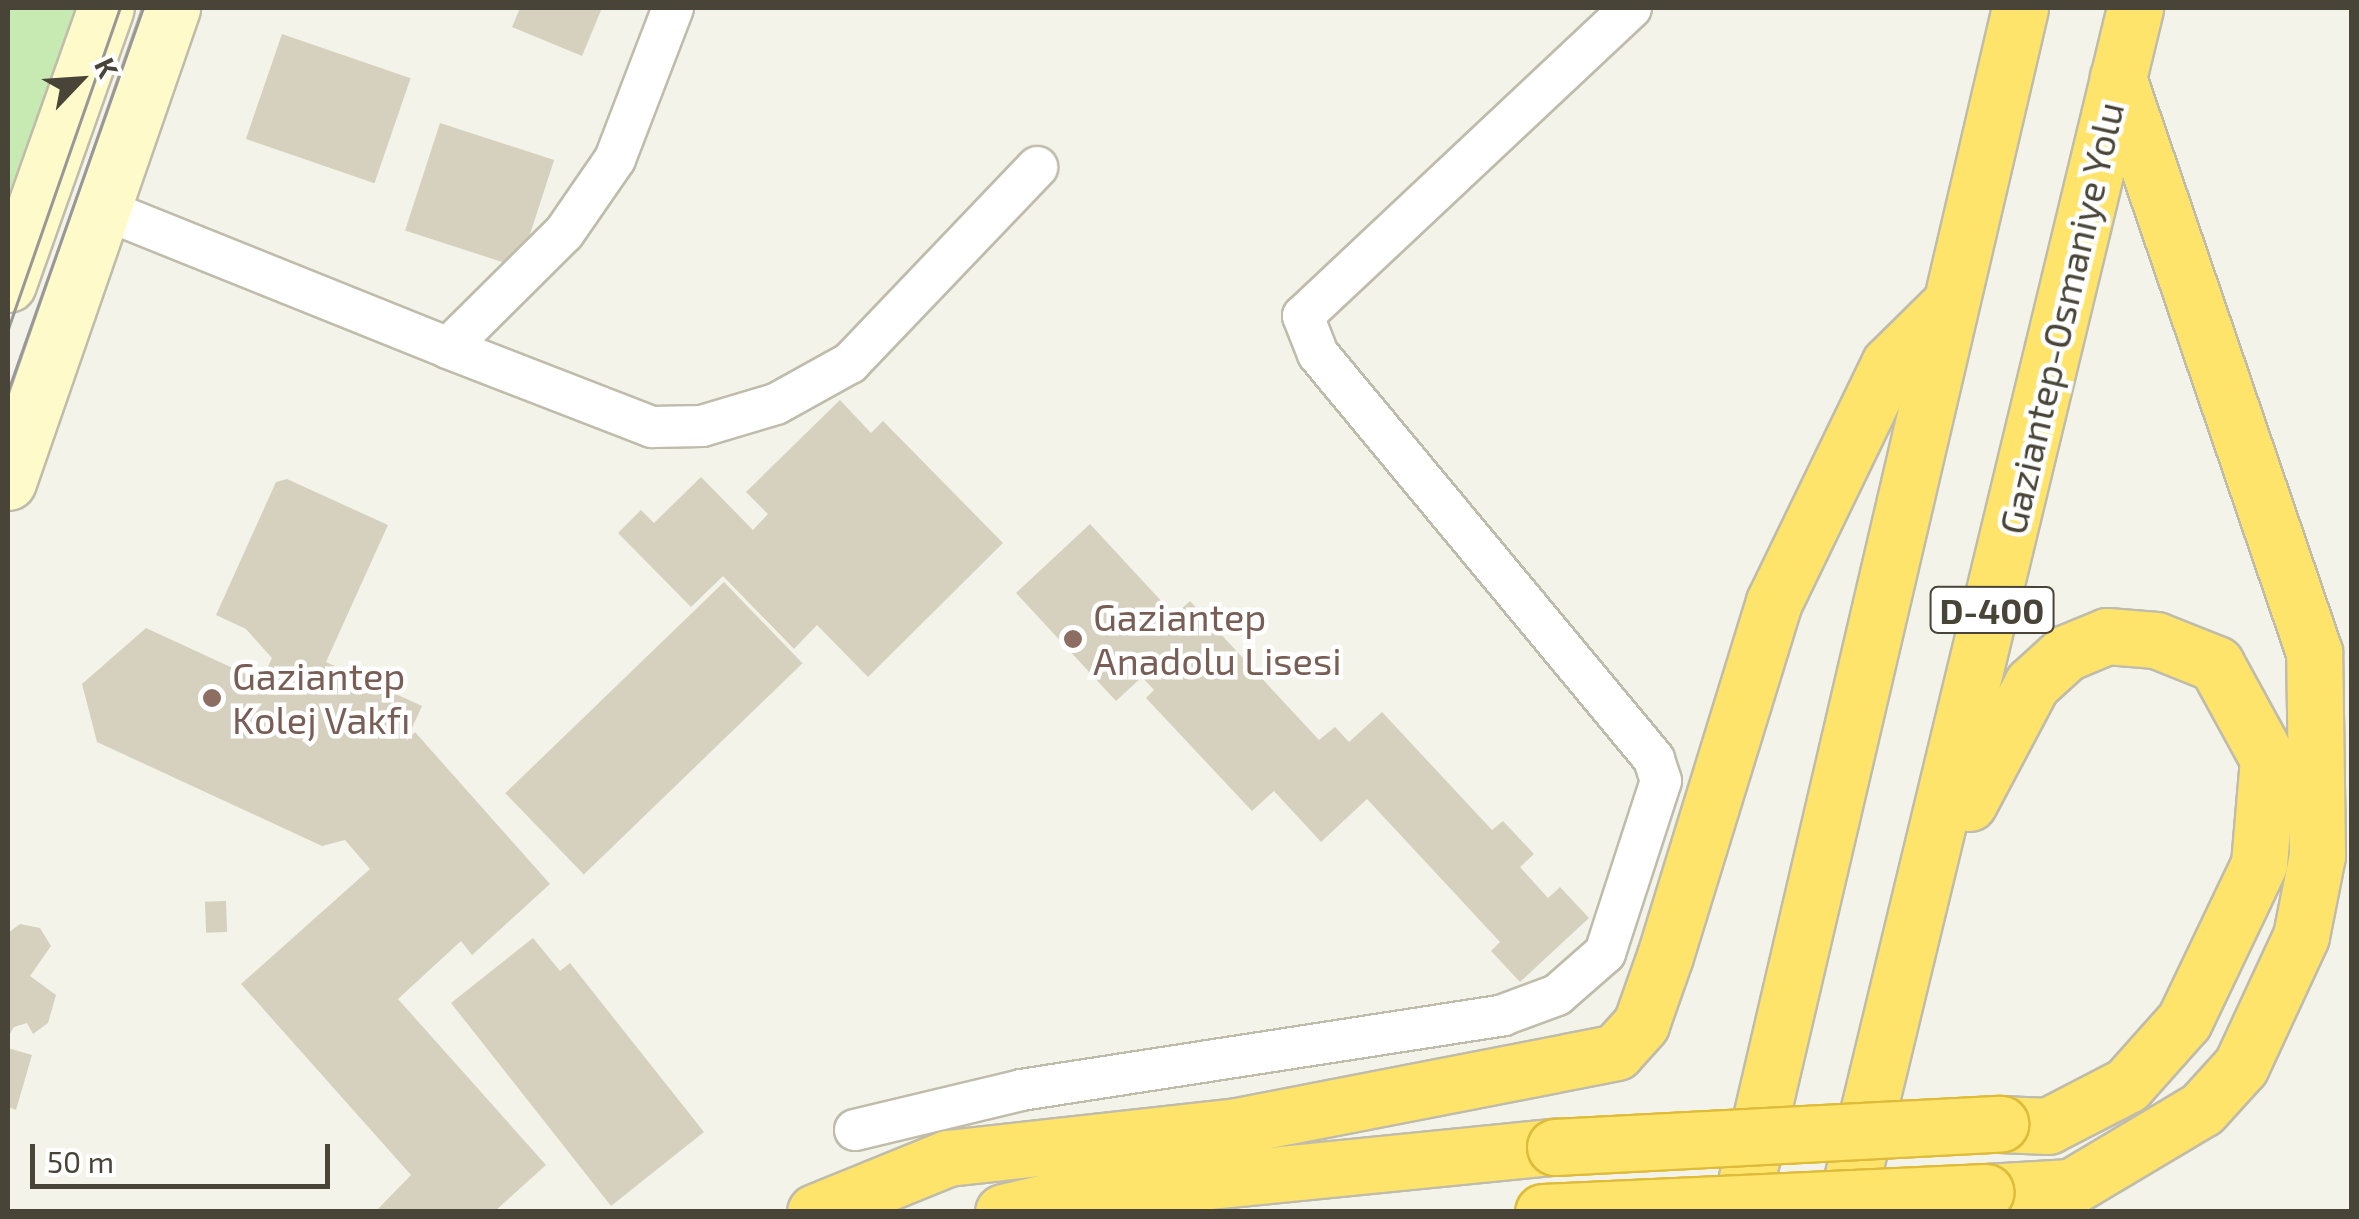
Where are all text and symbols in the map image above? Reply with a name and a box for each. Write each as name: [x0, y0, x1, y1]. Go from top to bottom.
north arrow: [30, 30, 130, 130]
text: K: [88, 52, 126, 83]
street label: Gaziantep-Osmaniye Yolu: [1989, 97, 2133, 539]
road number: D-400: [1930, 580, 2054, 640]
place label: Gaziantep Anadolu Lisesi: [1093, 594, 1342, 684]
marker: Gaziantep Anadolu Lisesi: [1062, 628, 1084, 650]
place label: Gaziantep Kolej Vakfı: [232, 653, 411, 742]
marker: Gaziantep Kolej Vakfı: [201, 687, 223, 709]
scale bar: [35, 1124, 335, 1186]
text: 50 m: [47, 1143, 114, 1179]

